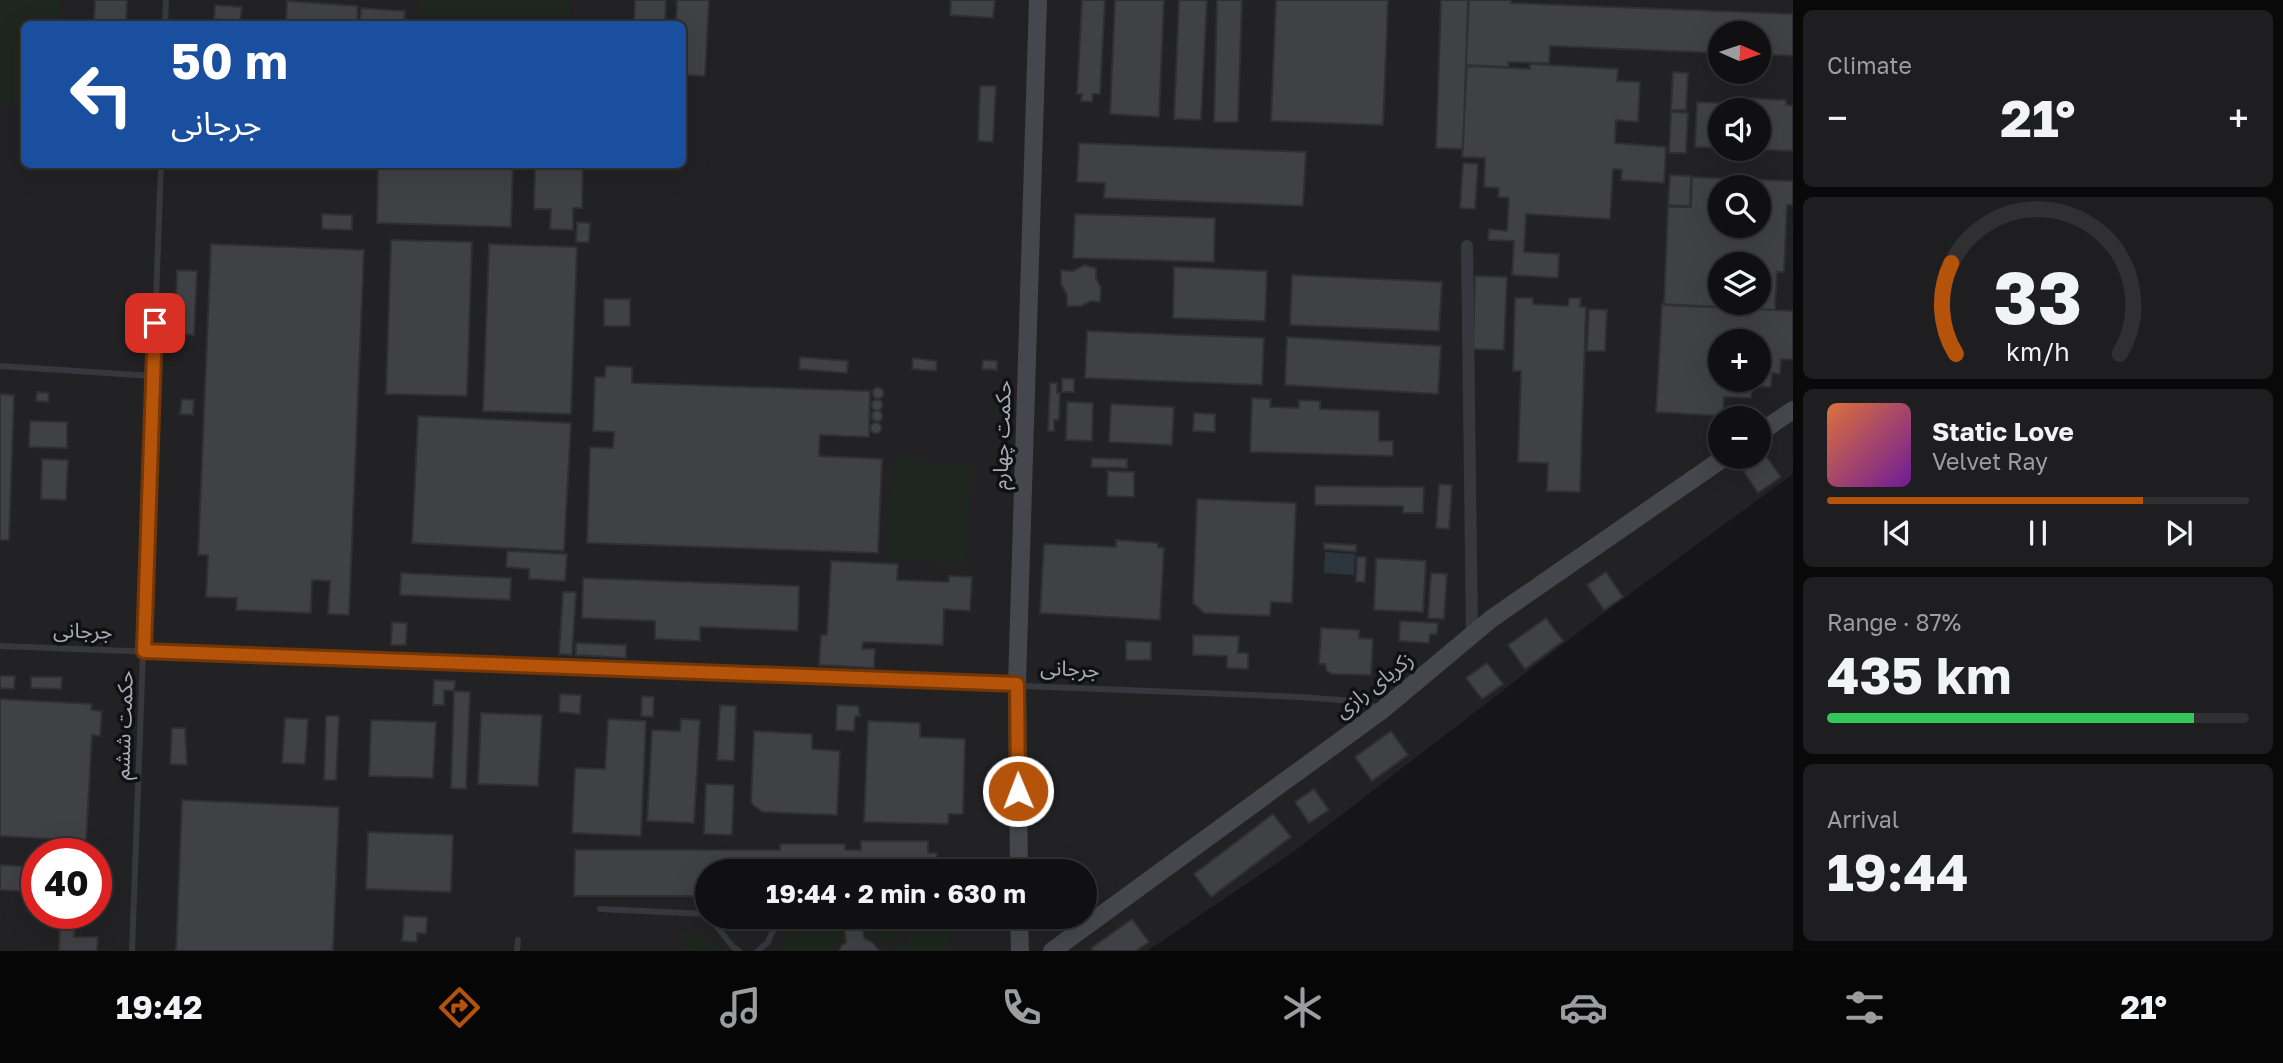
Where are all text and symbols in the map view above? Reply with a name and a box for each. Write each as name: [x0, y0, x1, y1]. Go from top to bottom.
north arrow: [1708, 21, 1771, 84]
map controls: [1708, 21, 1771, 469]
text: 50 m: [171, 31, 288, 90]
icon: left: [56, 49, 147, 140]
text: Climate: [1827, 51, 1912, 79]
text: 21°: [2000, 86, 2076, 148]
text: −: [1827, 95, 1848, 140]
text: +: [2228, 95, 2249, 140]
button: sound: [1708, 98, 1771, 161]
text: جرجانی: [171, 104, 262, 142]
button: search: [1708, 175, 1771, 238]
button: layers: [1708, 252, 1771, 315]
text: 33: [1994, 254, 2082, 341]
pin: [125, 293, 185, 353]
icon: arrive: [136, 304, 174, 342]
button: +: [1708, 329, 1771, 392]
text: km/h: [2006, 336, 2070, 367]
street label: حکمت چهارم: [986, 380, 1020, 490]
button: −: [1708, 406, 1771, 469]
text: Static Love: [1932, 416, 2074, 447]
text: Velvet Ray: [1932, 447, 2048, 475]
icon: previous: [1878, 514, 1916, 552]
icon: pause: [2019, 514, 2057, 552]
icon: next: [2160, 514, 2198, 552]
text: Range · 87%: [1827, 608, 1961, 636]
street label: جرجانی: [53, 616, 113, 644]
text: 435 km: [1827, 643, 2012, 705]
street label: زکریای رازی: [1329, 645, 1418, 723]
street label: جرجانی: [1040, 653, 1100, 683]
street label: حکمت ششم: [108, 670, 141, 780]
position arrow: [981, 754, 1055, 828]
text: Arrival: [1827, 805, 1899, 833]
speed limit sign: 40: [21, 838, 112, 929]
text: 19:44: [1827, 840, 1968, 902]
text: 19:44 · 2 min · 630 m: [766, 878, 1026, 909]
icon: directions: [435, 983, 484, 1032]
icon: music: [716, 983, 765, 1032]
icon: phone: [997, 983, 1046, 1032]
icon: climate: [1278, 983, 1327, 1032]
icon: car: [1559, 983, 1608, 1032]
icon: filters: [1840, 983, 1889, 1032]
text: 19:42: [116, 988, 203, 1026]
text: 21°: [2121, 988, 2167, 1026]

